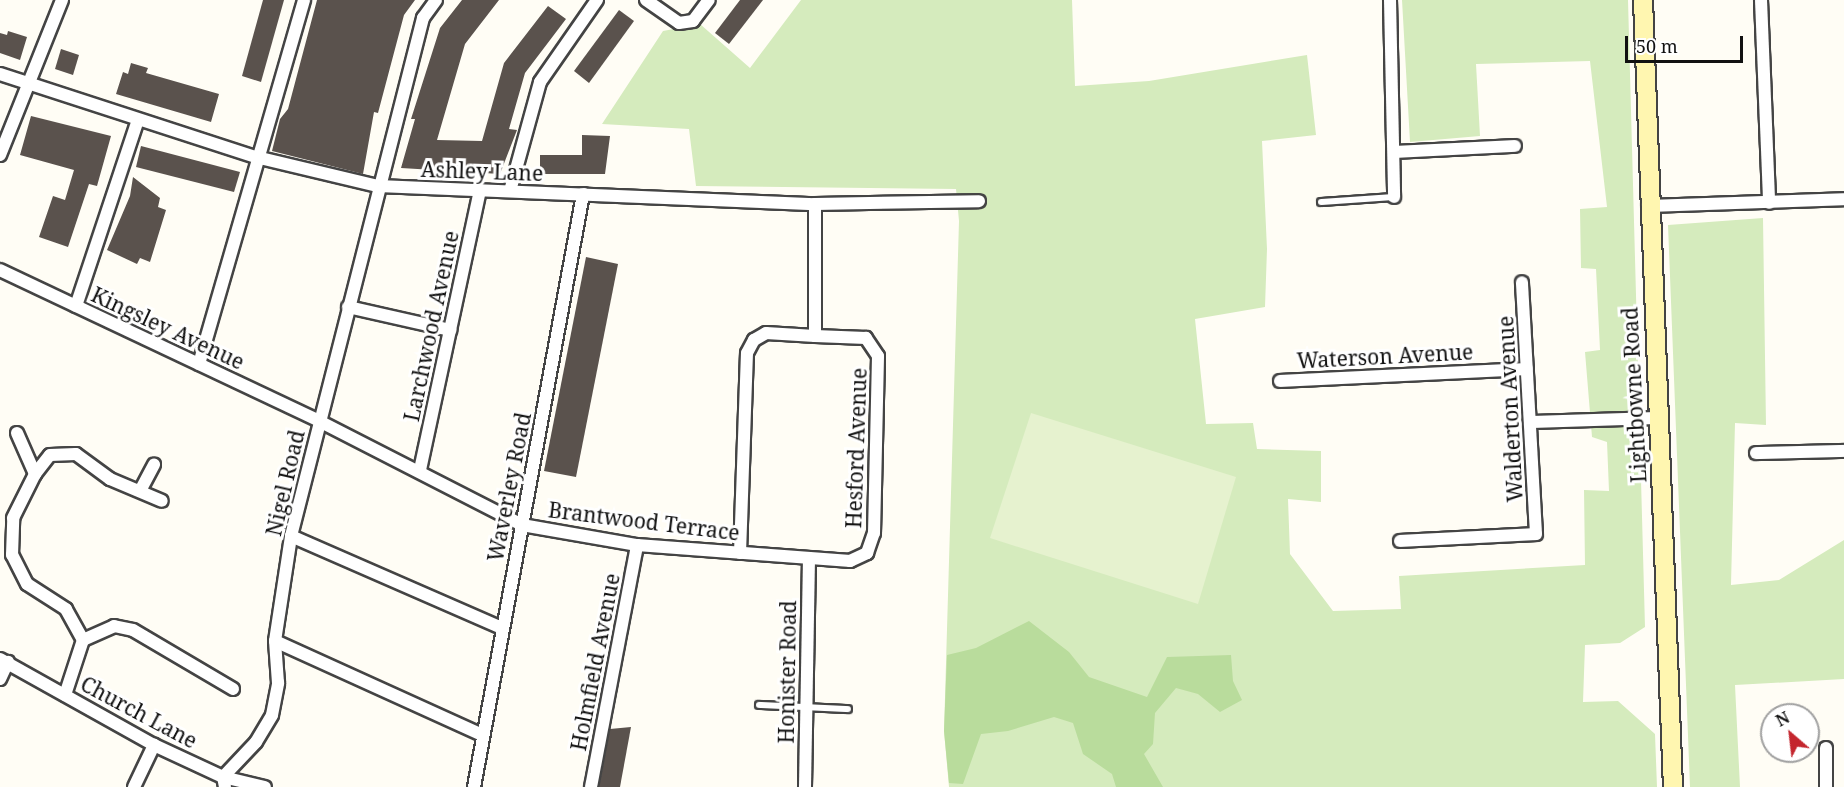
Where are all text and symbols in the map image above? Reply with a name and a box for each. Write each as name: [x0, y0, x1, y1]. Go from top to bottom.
scale bar: [1628, 24, 1746, 62]
text: 50 m: [1636, 34, 1678, 58]
street label: Ashley Lane: [420, 156, 544, 186]
street label: Larchwood Avenue: [398, 228, 464, 424]
street label: Kingsley Avenue: [88, 282, 248, 374]
street label: Lightbowne Road: [1617, 307, 1651, 483]
street label: Walderton Avenue: [1493, 315, 1527, 503]
street label: Waterson Avenue: [1296, 339, 1474, 373]
street label: Hesford Avenue: [841, 367, 871, 529]
street label: Waverley Road: [482, 410, 536, 564]
street label: Nigel Road: [261, 428, 309, 538]
street label: Brantwood Terrace: [547, 497, 741, 545]
street label: Holmfield Avenue: [565, 571, 625, 753]
street label: Honister Road: [773, 600, 801, 744]
street label: Church Lane: [76, 671, 202, 753]
north arrow: [1760, 703, 1820, 763]
text: N: [1772, 706, 1793, 732]

